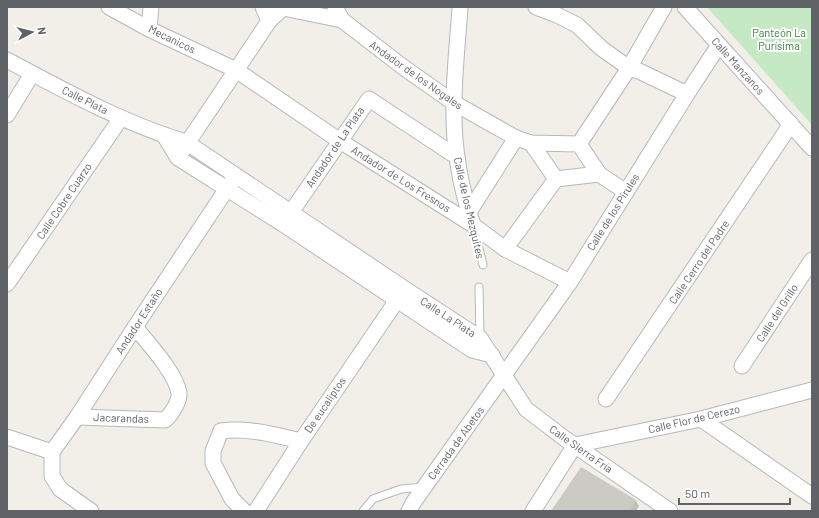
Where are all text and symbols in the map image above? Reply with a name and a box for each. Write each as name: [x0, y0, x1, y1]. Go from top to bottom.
north arrow: [12, 12, 52, 52]
street label: Mecanicos: [147, 22, 198, 56]
text: N: [36, 26, 49, 35]
park label: Panteón La Purísima: [752, 26, 806, 52]
street label: Calle Manzanos: [709, 34, 767, 97]
street label: Andador de los Nogales: [367, 37, 465, 112]
street label: Calle Plata: [60, 83, 110, 116]
street label: Andador de La Plata: [303, 104, 366, 190]
street label: Andador de Los Fresnos: [349, 143, 453, 214]
street label: Calle de los Mezquites: [451, 156, 487, 260]
street label: Calle Cobre Cuarzo: [33, 160, 94, 241]
street label: Calle de los Pirules: [584, 171, 641, 253]
street label: Calle Cerro del Padre: [666, 217, 732, 306]
street label: Calle del Grillo: [753, 281, 800, 344]
street label: Andador Estaño: [112, 285, 165, 356]
street label: Calle La Plata: [418, 294, 479, 339]
street label: De eucaliptos: [301, 374, 348, 435]
street label: Calle Flor de Cerezo: [647, 402, 741, 435]
street label: Cerrada de Abetos: [425, 403, 487, 482]
street label: Jacarandas: [93, 410, 149, 425]
street label: Calle Sierra Fría: [547, 422, 615, 475]
scale bar: [679, 480, 790, 506]
text: 50 m: [685, 486, 710, 500]

